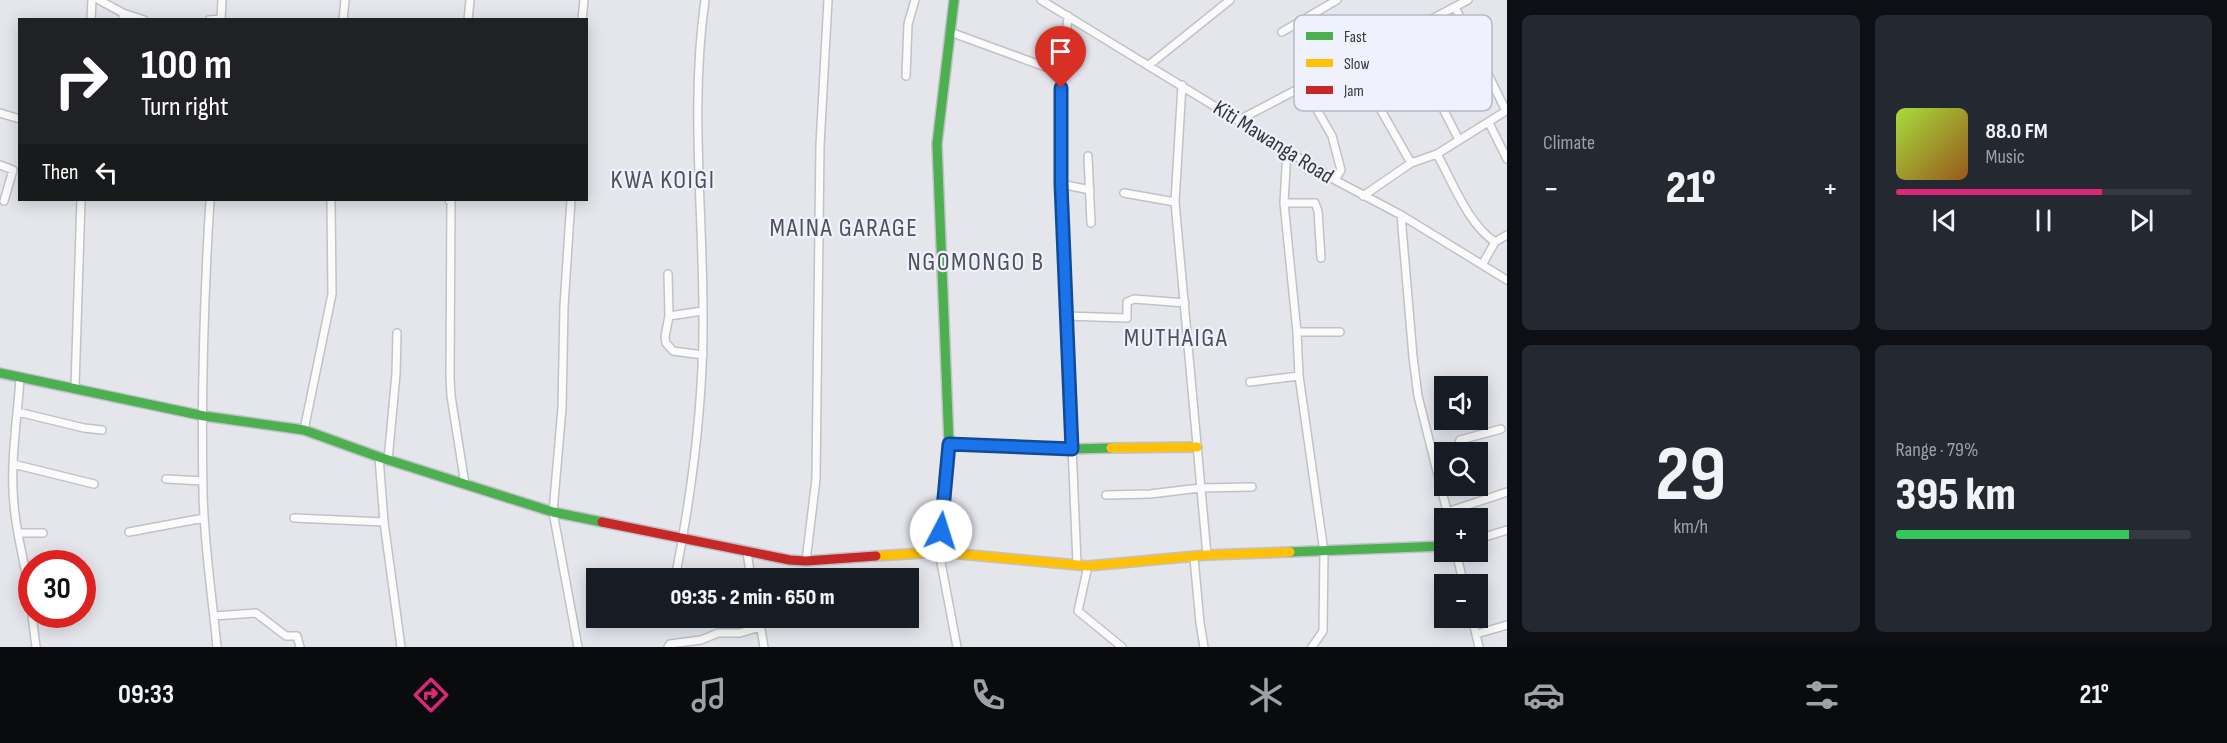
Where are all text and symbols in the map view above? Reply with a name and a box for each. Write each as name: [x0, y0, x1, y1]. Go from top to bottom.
legend: [1294, 15, 1492, 111]
pin: [1035, 26, 1086, 88]
text: Fast: [1344, 28, 1367, 47]
icon: arrive: [1044, 35, 1077, 68]
text: 100 m: [141, 40, 232, 91]
icon: right: [42, 42, 120, 120]
text: Slow: [1344, 55, 1369, 74]
text: Jam: [1343, 82, 1364, 101]
text: Turn right: [141, 91, 228, 123]
street label: Kiti Mawanga Road: [1208, 95, 1338, 190]
text: 88.0 FM: [1986, 118, 2048, 145]
text: Climate: [1543, 131, 1595, 155]
text: Music: [1986, 145, 2025, 169]
icon: left: [90, 156, 123, 189]
text: Then: [42, 159, 78, 186]
text: 21°: [1666, 161, 1716, 216]
district label: KWA KOIGI: [611, 165, 716, 196]
text: −: [1543, 169, 1559, 209]
text: +: [1822, 169, 1839, 209]
icon: previous: [1928, 204, 1961, 237]
icon: pause: [2027, 204, 2060, 237]
icon: next: [2125, 204, 2158, 237]
district label: MAINA GARAGE: [770, 213, 918, 244]
district label: NGOMONGO B: [907, 247, 1045, 278]
district label: MUTHAIGA: [1124, 323, 1228, 354]
map controls: [1434, 376, 1488, 628]
button: sound: [1434, 376, 1488, 430]
text: 29: [1655, 429, 1726, 522]
text: Range · 79%: [1896, 438, 1978, 462]
button: search: [1434, 442, 1488, 496]
text: 395 km: [1896, 468, 2016, 523]
position arrow: [909, 499, 973, 563]
button: +: [1434, 508, 1488, 562]
text: km/h: [1673, 515, 1708, 539]
speed limit sign: 30: [18, 550, 96, 628]
button: −: [1434, 574, 1488, 628]
text: 09:35 · 2 min · 650 m: [670, 584, 835, 611]
icon: directions: [410, 674, 452, 716]
icon: music: [688, 674, 730, 716]
icon: phone: [967, 674, 1009, 716]
icon: climate: [1245, 674, 1287, 716]
icon: car: [1523, 674, 1565, 716]
icon: filters: [1801, 674, 1843, 716]
text: 09:33: [118, 679, 174, 711]
text: 21°: [2080, 679, 2109, 711]

